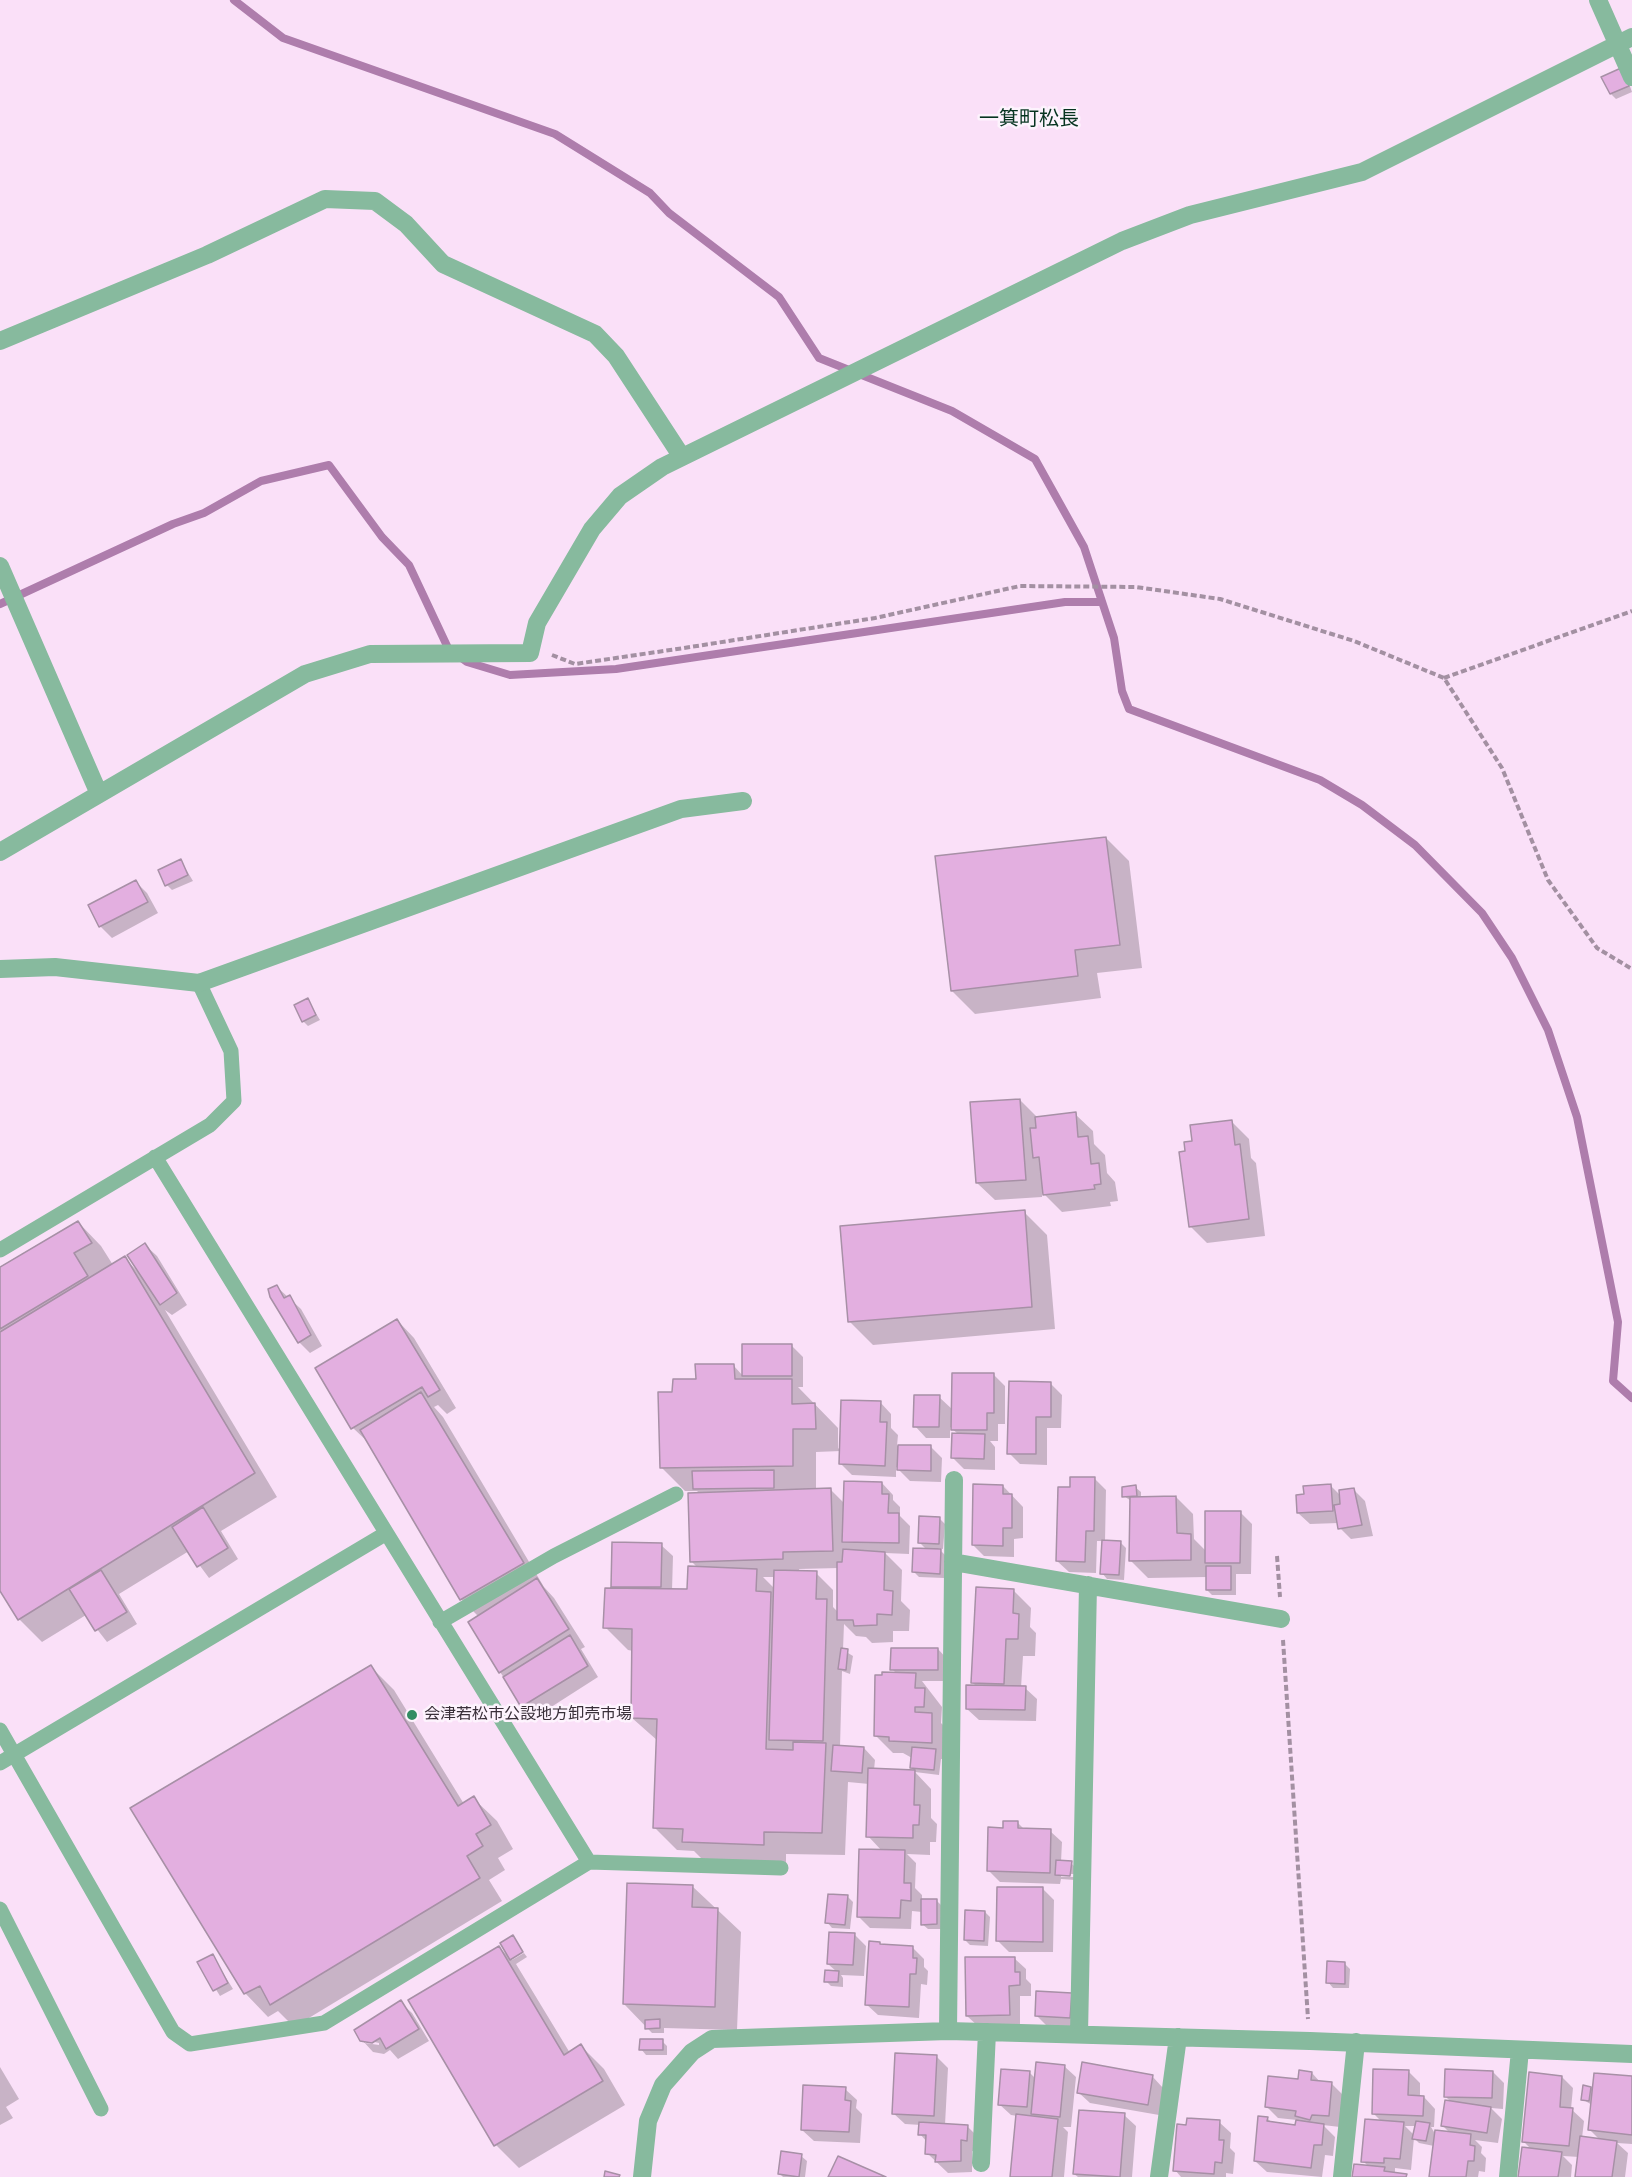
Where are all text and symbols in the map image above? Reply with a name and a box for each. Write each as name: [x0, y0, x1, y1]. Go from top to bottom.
district label: 一箕町松長: [979, 108, 1079, 132]
place label: 会津若松市公設地方卸売市場: [424, 1705, 632, 1725]
marker: 会津若松市公設地方卸売市場: [405, 1708, 419, 1722]

